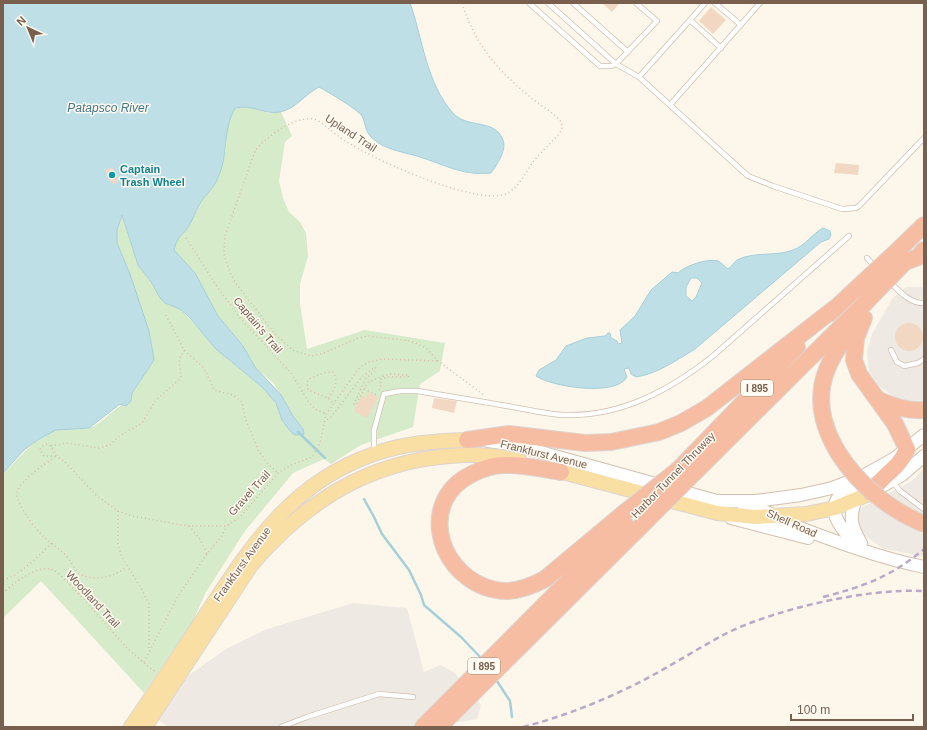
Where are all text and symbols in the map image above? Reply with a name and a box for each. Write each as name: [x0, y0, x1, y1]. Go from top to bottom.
north arrow: [8, 8, 48, 48]
text: N: [14, 14, 28, 28]
water label: Patapsco River: [67, 101, 150, 115]
street label: Upland Trail: [323, 112, 379, 154]
place label: Captain Trash Wheel: [120, 163, 185, 188]
marker: Captain Trash Wheel: [107, 170, 117, 180]
street label: Captain's Trail: [231, 295, 285, 355]
road number: I 895: [741, 380, 773, 396]
street label: Harbor Tunnel Thruway: [629, 429, 718, 520]
street label: Frankfurst Avenue: [499, 437, 589, 471]
street label: Gravel Trail: [226, 468, 272, 518]
street label: Shell Road: [765, 507, 819, 539]
street label: Frankfurst Avenue: [211, 524, 273, 604]
street label: Woodland Trail: [64, 568, 122, 630]
road number: I 895: [468, 658, 500, 674]
scale bar: [791, 696, 913, 722]
text: 100 m: [797, 703, 830, 717]

